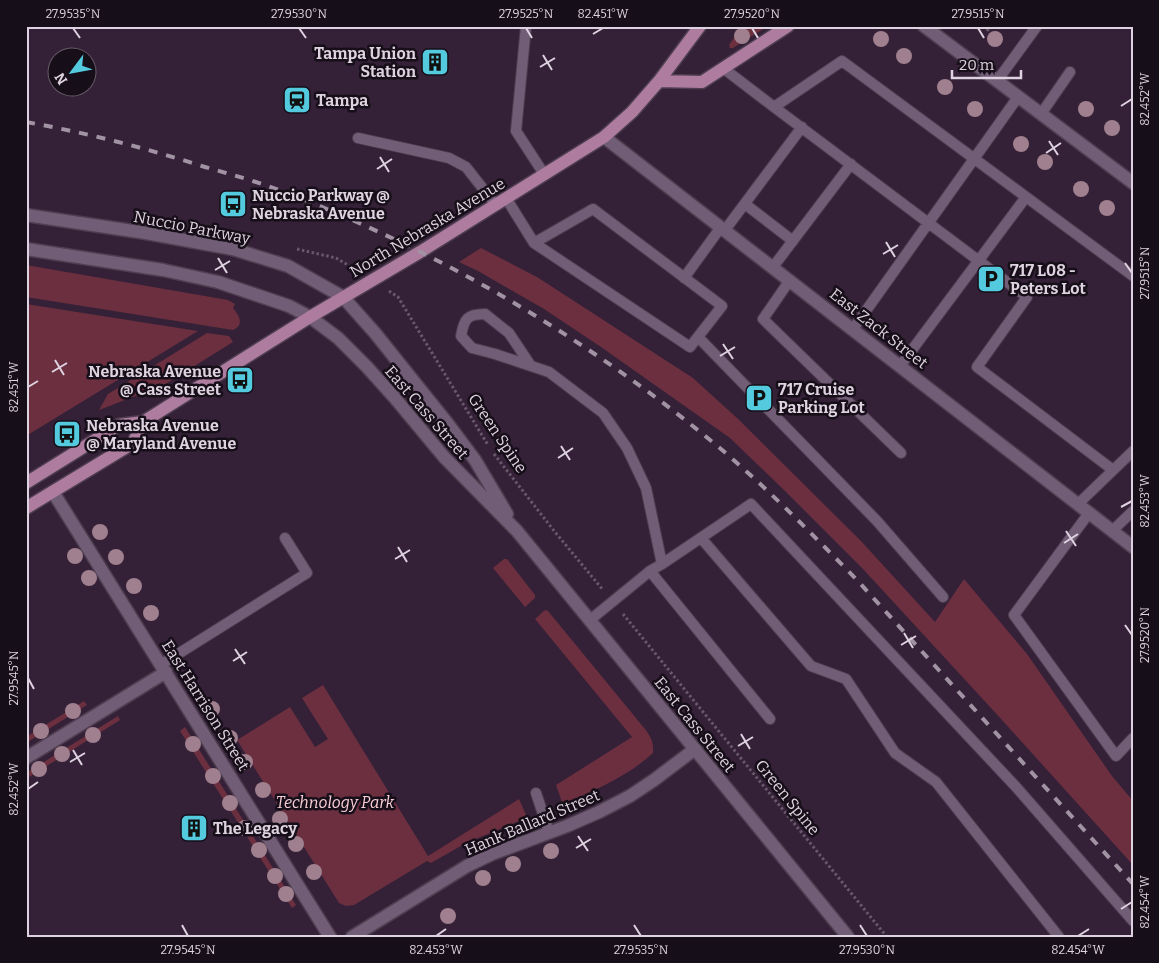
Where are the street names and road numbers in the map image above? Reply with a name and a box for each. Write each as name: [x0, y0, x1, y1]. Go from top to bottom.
street label: North Nebraska Avenue: [346, 174, 508, 281]
street label: Nuccio Parkway: [132, 207, 252, 248]
street label: East Zack Street: [826, 284, 932, 373]
street label: East Cass Street: [381, 362, 472, 463]
street label: Green Spine: [464, 390, 531, 477]
street label: East Harrison Street: [158, 637, 254, 774]
street label: East Cass Street: [650, 673, 739, 776]
street label: Green Spine: [751, 756, 824, 839]
street label: Hank Ballard Street: [462, 785, 603, 859]

